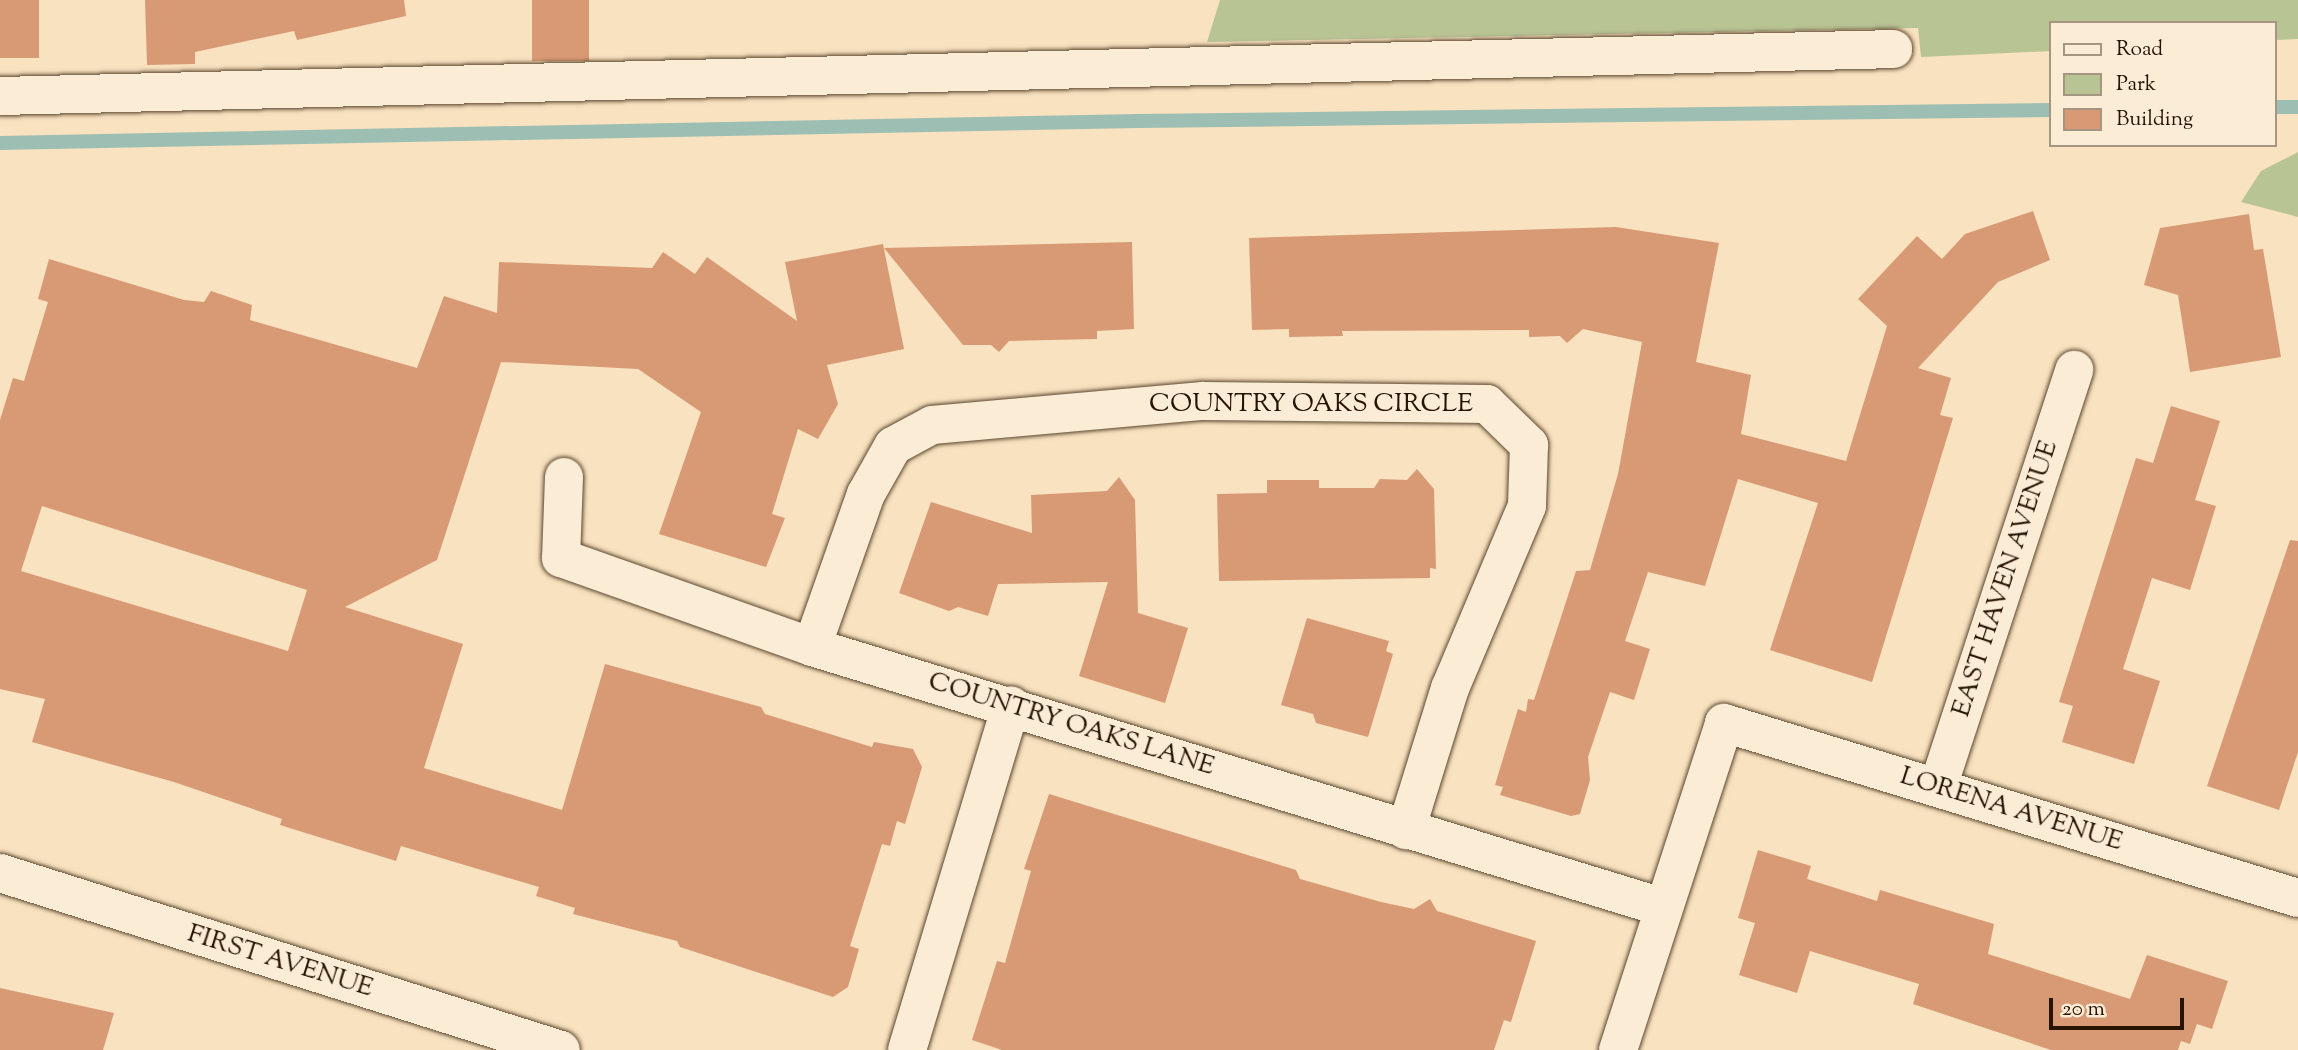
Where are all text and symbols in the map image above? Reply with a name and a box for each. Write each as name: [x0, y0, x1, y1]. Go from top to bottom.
legend: [2050, 21, 2277, 147]
text: Road: [2116, 35, 2163, 65]
text: Park: [2116, 70, 2156, 100]
text: Building: [2116, 105, 2193, 135]
street label: COUNTRY OAKS CIRCLE: [1149, 389, 1473, 421]
street label: EAST HAVEN AVENUE: [1947, 437, 2065, 721]
street label: COUNTRY OAKS LANE: [924, 667, 1218, 783]
street label: LORENA AVENUE: [1896, 761, 2126, 859]
street label: FIRST AVENUE: [183, 919, 377, 1005]
scale bar: [2053, 984, 2188, 1028]
text: 20 m: [2062, 995, 2105, 1025]

